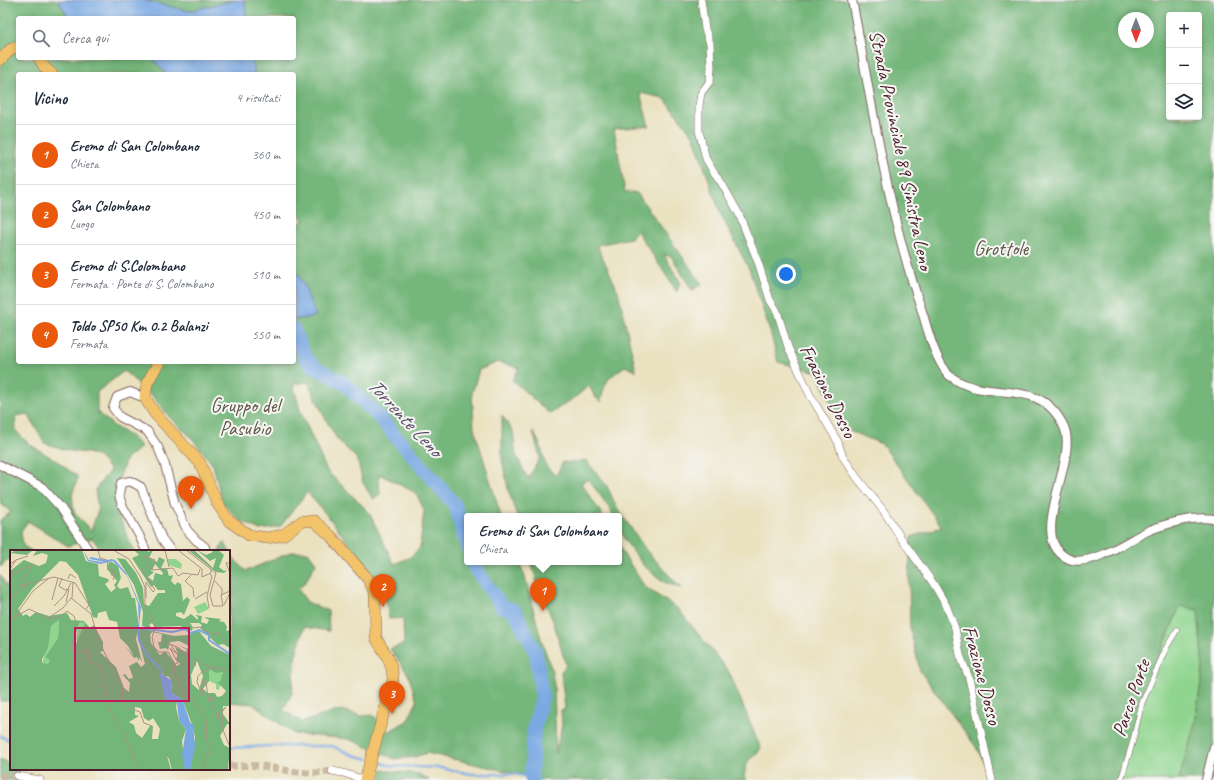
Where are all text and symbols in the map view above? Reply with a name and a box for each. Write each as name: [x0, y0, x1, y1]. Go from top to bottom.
north arrow: [1118, 12, 1154, 48]
map controls: [1166, 12, 1202, 120]
button: +: [1166, 12, 1202, 48]
search box: [16, 16, 296, 60]
icon: search: [30, 27, 52, 49]
street label: Strada Provinciale 89 Sinistra Leno: [863, 28, 939, 274]
text: Cerca qui: [62, 29, 108, 48]
button: −: [1166, 48, 1202, 84]
button: layers: [1166, 84, 1202, 120]
text: Vicino: [32, 88, 67, 109]
text: 4 risultati: [236, 90, 280, 106]
text: Eremo di San Colombano: [70, 137, 199, 156]
text: 1: [42, 147, 48, 163]
text: 360 m: [252, 147, 280, 163]
text: Chiesa: [70, 156, 99, 172]
text: San Colombano: [70, 197, 149, 216]
text: 2: [42, 207, 48, 223]
text: 450 m: [252, 207, 280, 223]
text: Luogo: [70, 216, 94, 232]
park label: Grottole: [974, 236, 1030, 261]
text: Eremo di S.Colombano: [70, 257, 185, 276]
your location: [776, 264, 796, 284]
text: 3: [42, 267, 48, 283]
text: 510 m: [252, 267, 280, 283]
text: Fermata · Ponte di S. Colombano: [70, 276, 214, 292]
text: Toldo SP50 Km 0.2 Balanzi: [70, 317, 208, 336]
text: 4: [42, 327, 48, 343]
text: 550 m: [252, 327, 280, 343]
text: Fermata: [70, 336, 107, 352]
street label: Frazione Dosso: [794, 340, 863, 443]
water label: Torrente Leno: [362, 372, 450, 464]
park label: Gruppo del Pasubio: [210, 393, 283, 441]
pin: 4: [178, 476, 204, 509]
popup: [464, 513, 622, 565]
text: Eremo di San Colombano: [479, 522, 607, 541]
text: Chiesa: [479, 541, 507, 557]
inset map: [10, 550, 230, 770]
pin: 2: [370, 574, 396, 607]
pin: 1: [530, 578, 556, 611]
street label: Frazione Dosso: [957, 623, 1007, 728]
street label: Parco Porte: [1106, 655, 1156, 740]
pin: 3: [379, 681, 405, 714]

